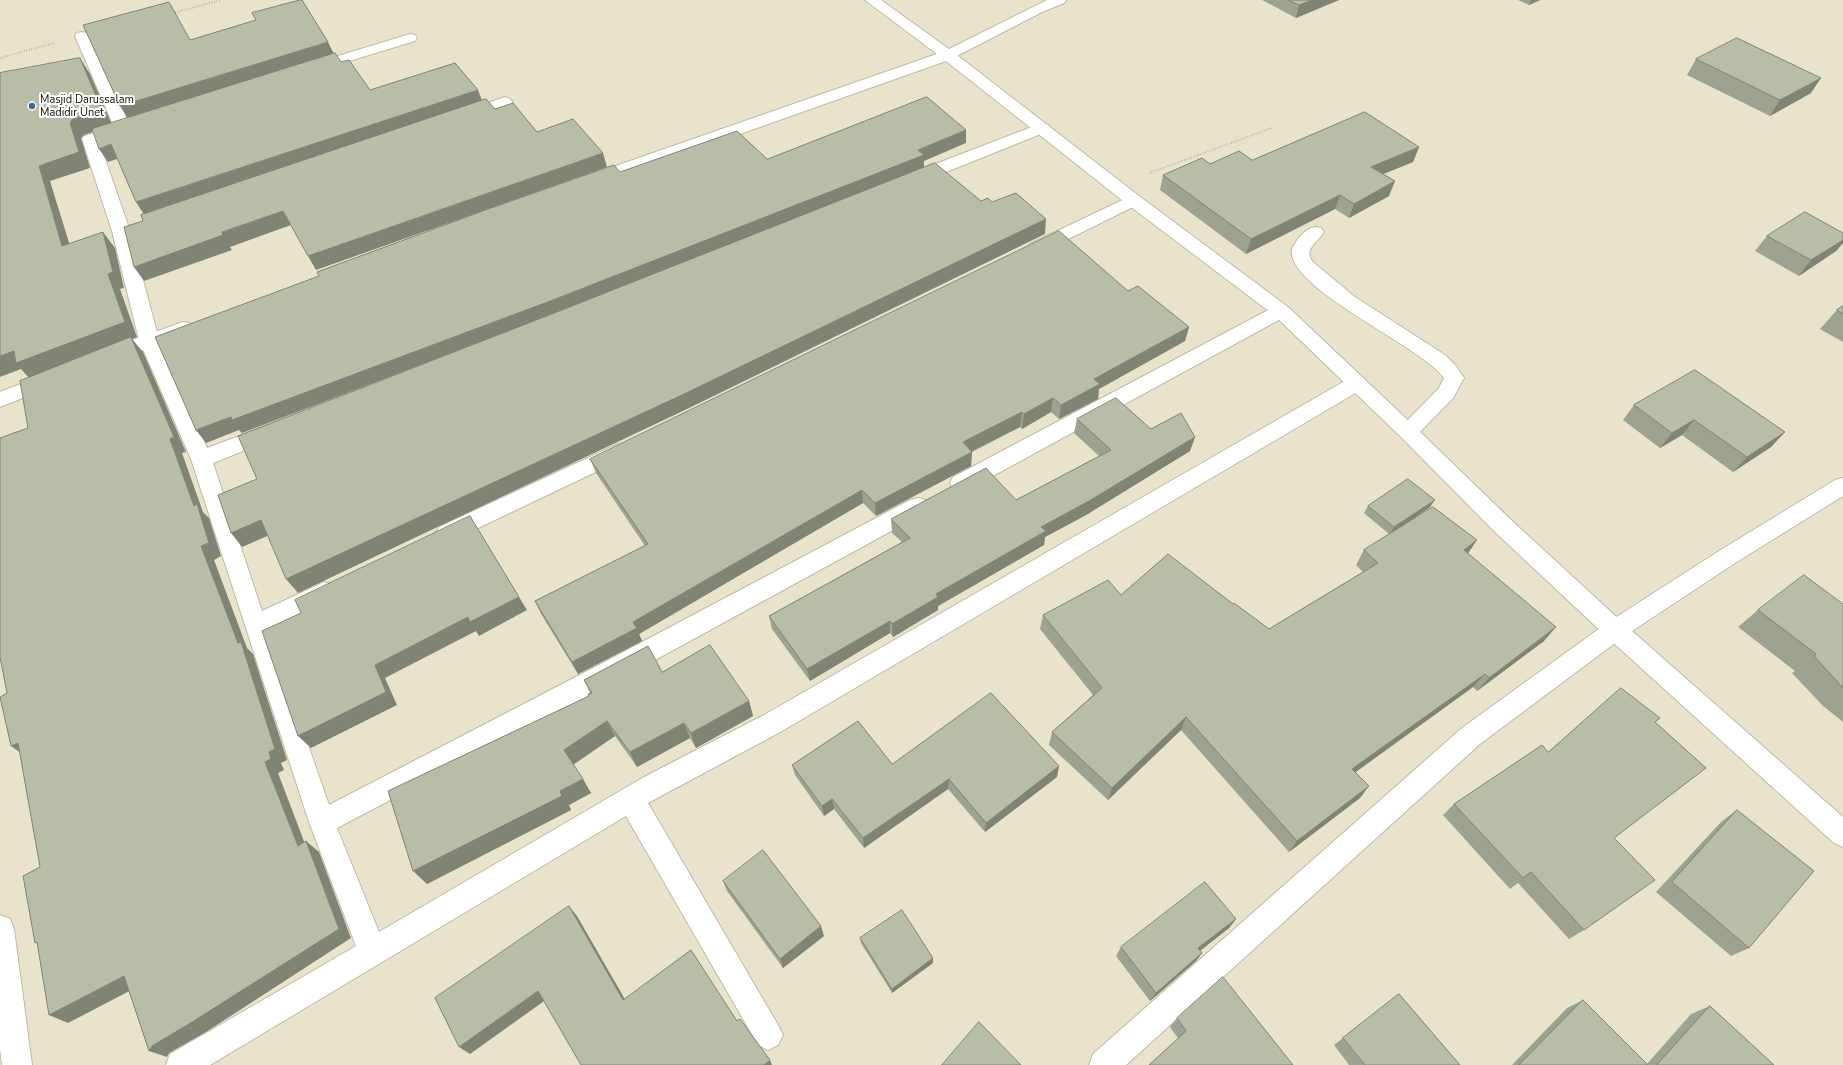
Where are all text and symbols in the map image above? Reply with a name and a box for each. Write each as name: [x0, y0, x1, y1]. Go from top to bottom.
place label: Masjid Darussalam Madidir Unet: [40, 93, 134, 119]
marker: Masjid Darussalam Madidir Unet: [27, 101, 37, 111]

